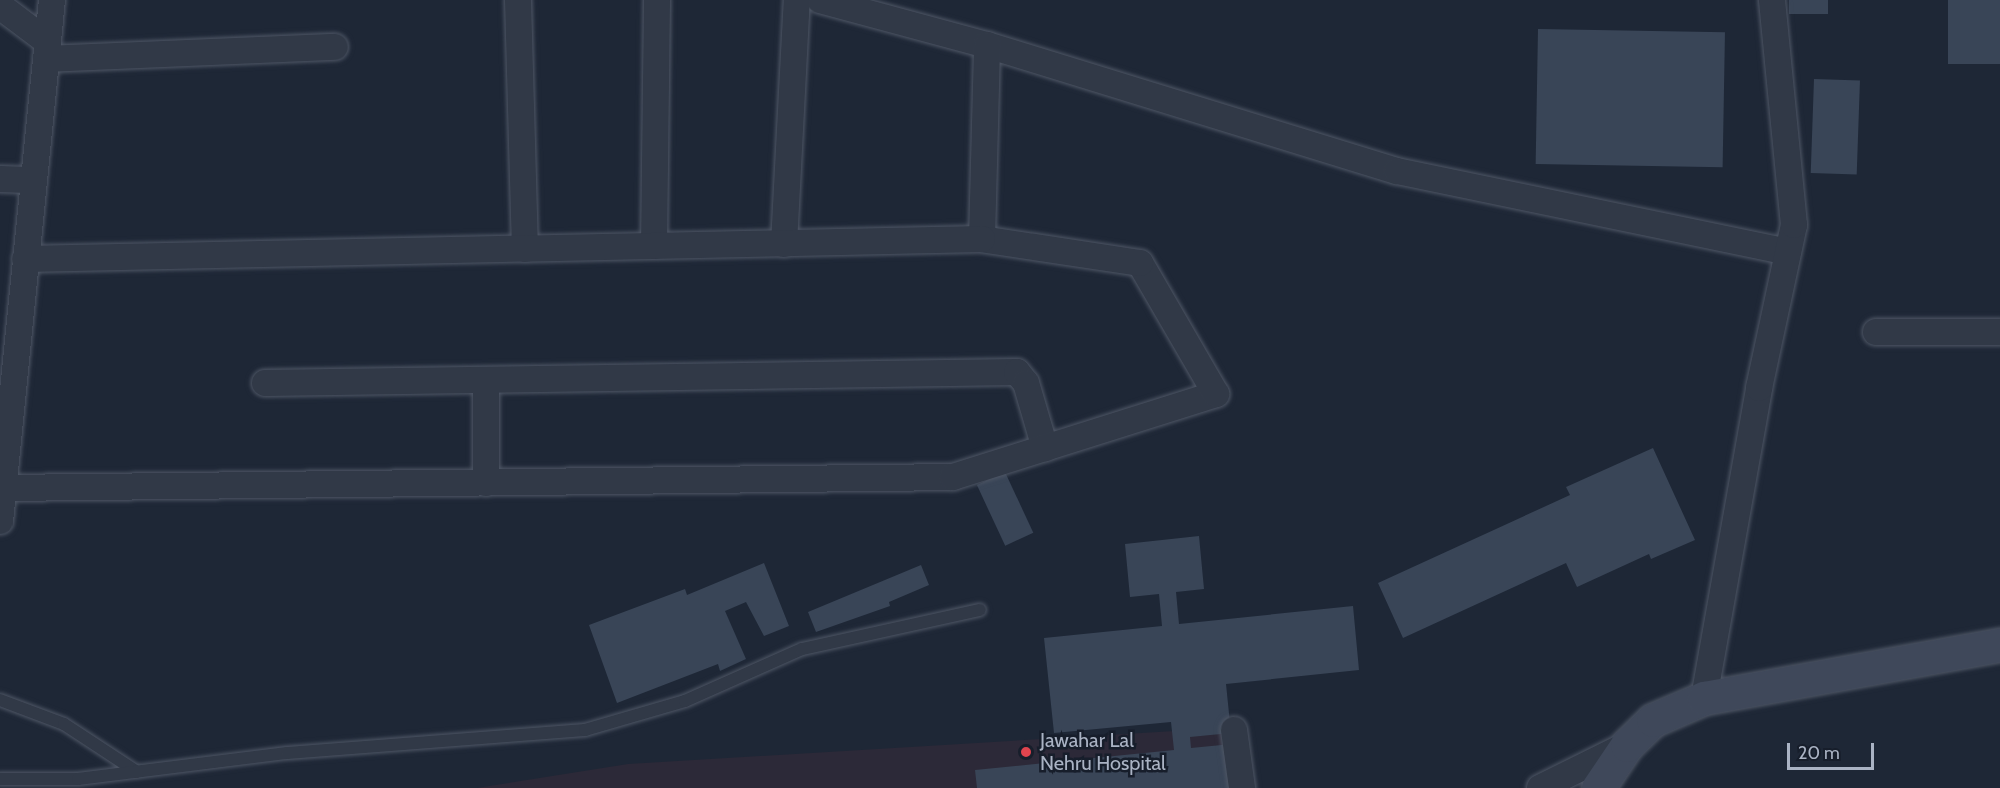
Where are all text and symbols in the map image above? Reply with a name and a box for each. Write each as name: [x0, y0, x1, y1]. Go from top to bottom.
place label: Jawahar Lal Nehru Hospital: [1040, 728, 1166, 775]
scale bar: [1790, 731, 1877, 769]
text: 20 m: [1798, 742, 1840, 764]
marker: Jawahar Lal Nehru Hospital: [1017, 743, 1035, 761]

